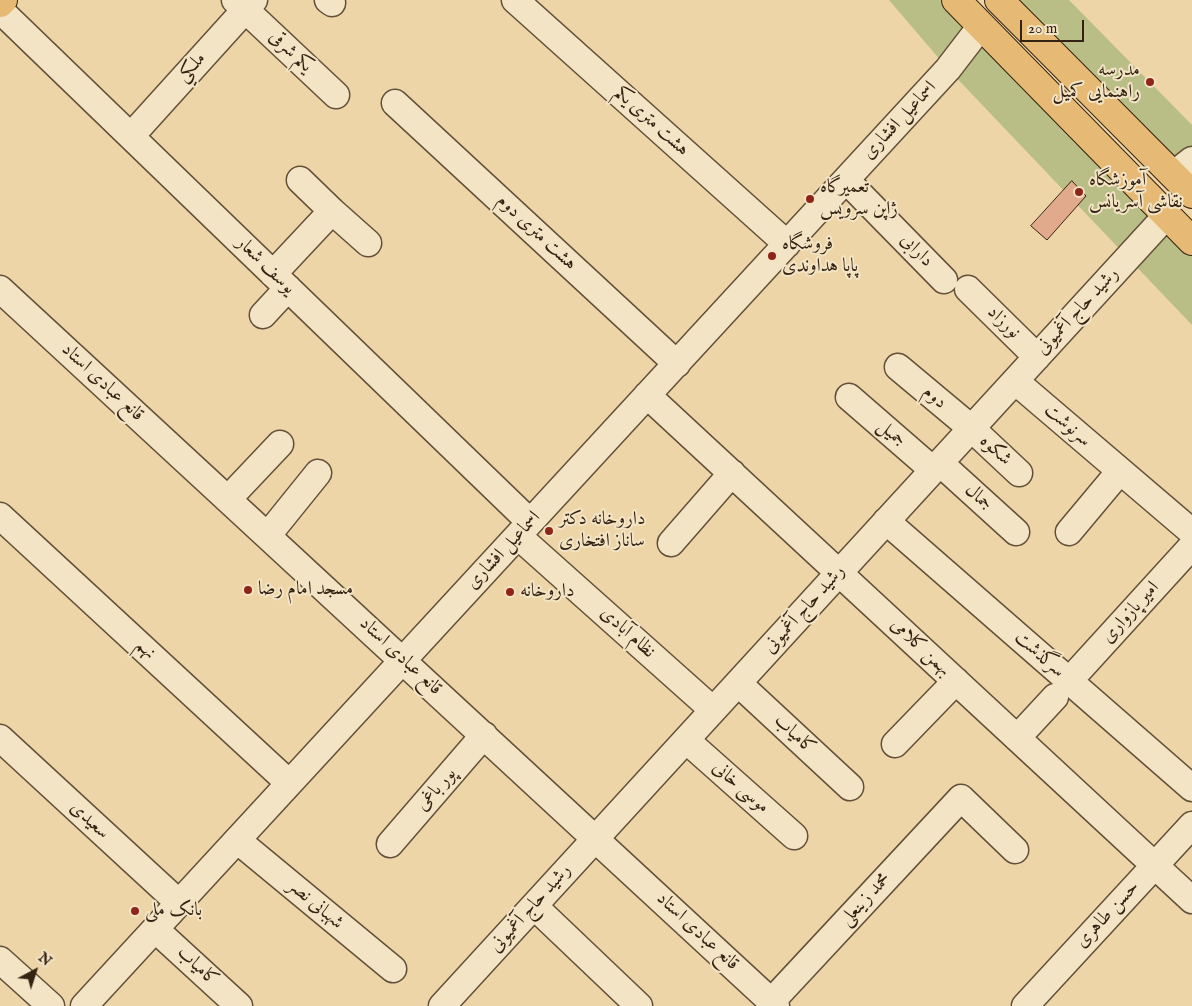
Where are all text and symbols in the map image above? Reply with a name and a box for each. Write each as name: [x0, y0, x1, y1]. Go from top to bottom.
scale bar: [1022, 10, 1086, 42]
text: 20 m: [1028, 19, 1057, 38]
street label: یکم شرقی: [263, 26, 317, 78]
street label: ملکي: [173, 48, 211, 88]
place label: مدرسه راهنمایی کمیل: [1053, 60, 1140, 104]
marker: مدرسه راهنمایی کمیل: [1144, 76, 1156, 88]
street label: اسماعیل افشاری: [858, 77, 942, 165]
street label: هشت متری یکم: [609, 82, 693, 162]
place label: آموزشگاه نقاشی آسریانس: [1089, 170, 1183, 214]
place label: تعمیرگاه ژاپن سرویس: [820, 177, 898, 221]
marker: آموزشگاه نقاشی آسریانس: [1073, 186, 1085, 198]
street label: هشت متری دوم: [491, 190, 581, 276]
marker: تعمیرگاه ژاپن سرویس: [804, 193, 816, 205]
street label: دارابی: [894, 229, 938, 273]
street label: یوسف شعار: [231, 232, 299, 300]
place label: فروشگاه پاپا هداوندی: [782, 234, 858, 278]
marker: فروشگاه پاپا هداوندی: [766, 250, 778, 262]
street label: رشید حاج آغمیونی: [1032, 264, 1124, 360]
street label: نورزاد: [981, 302, 1025, 344]
street label: قانع عبادی استاد: [56, 339, 148, 427]
street label: دوم: [917, 381, 951, 415]
street label: سرنوشت: [1039, 399, 1095, 453]
street label: جمیل: [872, 415, 910, 453]
street label: شکوه: [974, 431, 1016, 471]
street label: جمال: [959, 480, 997, 516]
street label: اسماعیل افشاری: [462, 507, 546, 595]
place label: داروخانه دكتر ساناز افتخارى: [559, 509, 645, 553]
marker: داروخانه دكتر ساناز افتخارى: [543, 525, 555, 537]
street label: رشید حاج آغمیونی: [759, 561, 851, 659]
street label: امیر پازواری: [1097, 577, 1165, 649]
place label: مسجد امام رضا: [258, 579, 353, 601]
place label: داروخانه: [520, 581, 575, 603]
marker: مسجد امام رضا: [242, 584, 254, 596]
marker: داروخانه: [504, 586, 516, 598]
street label: نظام آبادی: [595, 602, 659, 664]
street label: قانع عبادی استاد: [354, 613, 446, 701]
street label: بهمن کلامی: [885, 614, 955, 682]
street label: سرگذشت: [1009, 627, 1069, 683]
street label: نهم: [130, 635, 160, 665]
street label: کامیاب: [768, 710, 820, 760]
street label: موسی خانی: [707, 757, 773, 819]
street label: پور باغی: [412, 764, 462, 816]
street label: سعیدی: [64, 797, 114, 845]
street label: رشید حاج آغمیونی: [485, 860, 577, 958]
street label: محمد زینعلی: [836, 869, 896, 931]
street label: شهبانی نصر: [282, 875, 348, 935]
street label: حسن طاهری: [1071, 877, 1145, 953]
street label: قانع عبادی استاد: [651, 888, 743, 976]
place label: بانک ملی: [145, 900, 202, 922]
marker: بانک ملی: [129, 905, 141, 917]
street label: کامیاب: [171, 942, 223, 992]
north arrow: [10, 946, 60, 996]
text: N: [34, 949, 55, 970]

